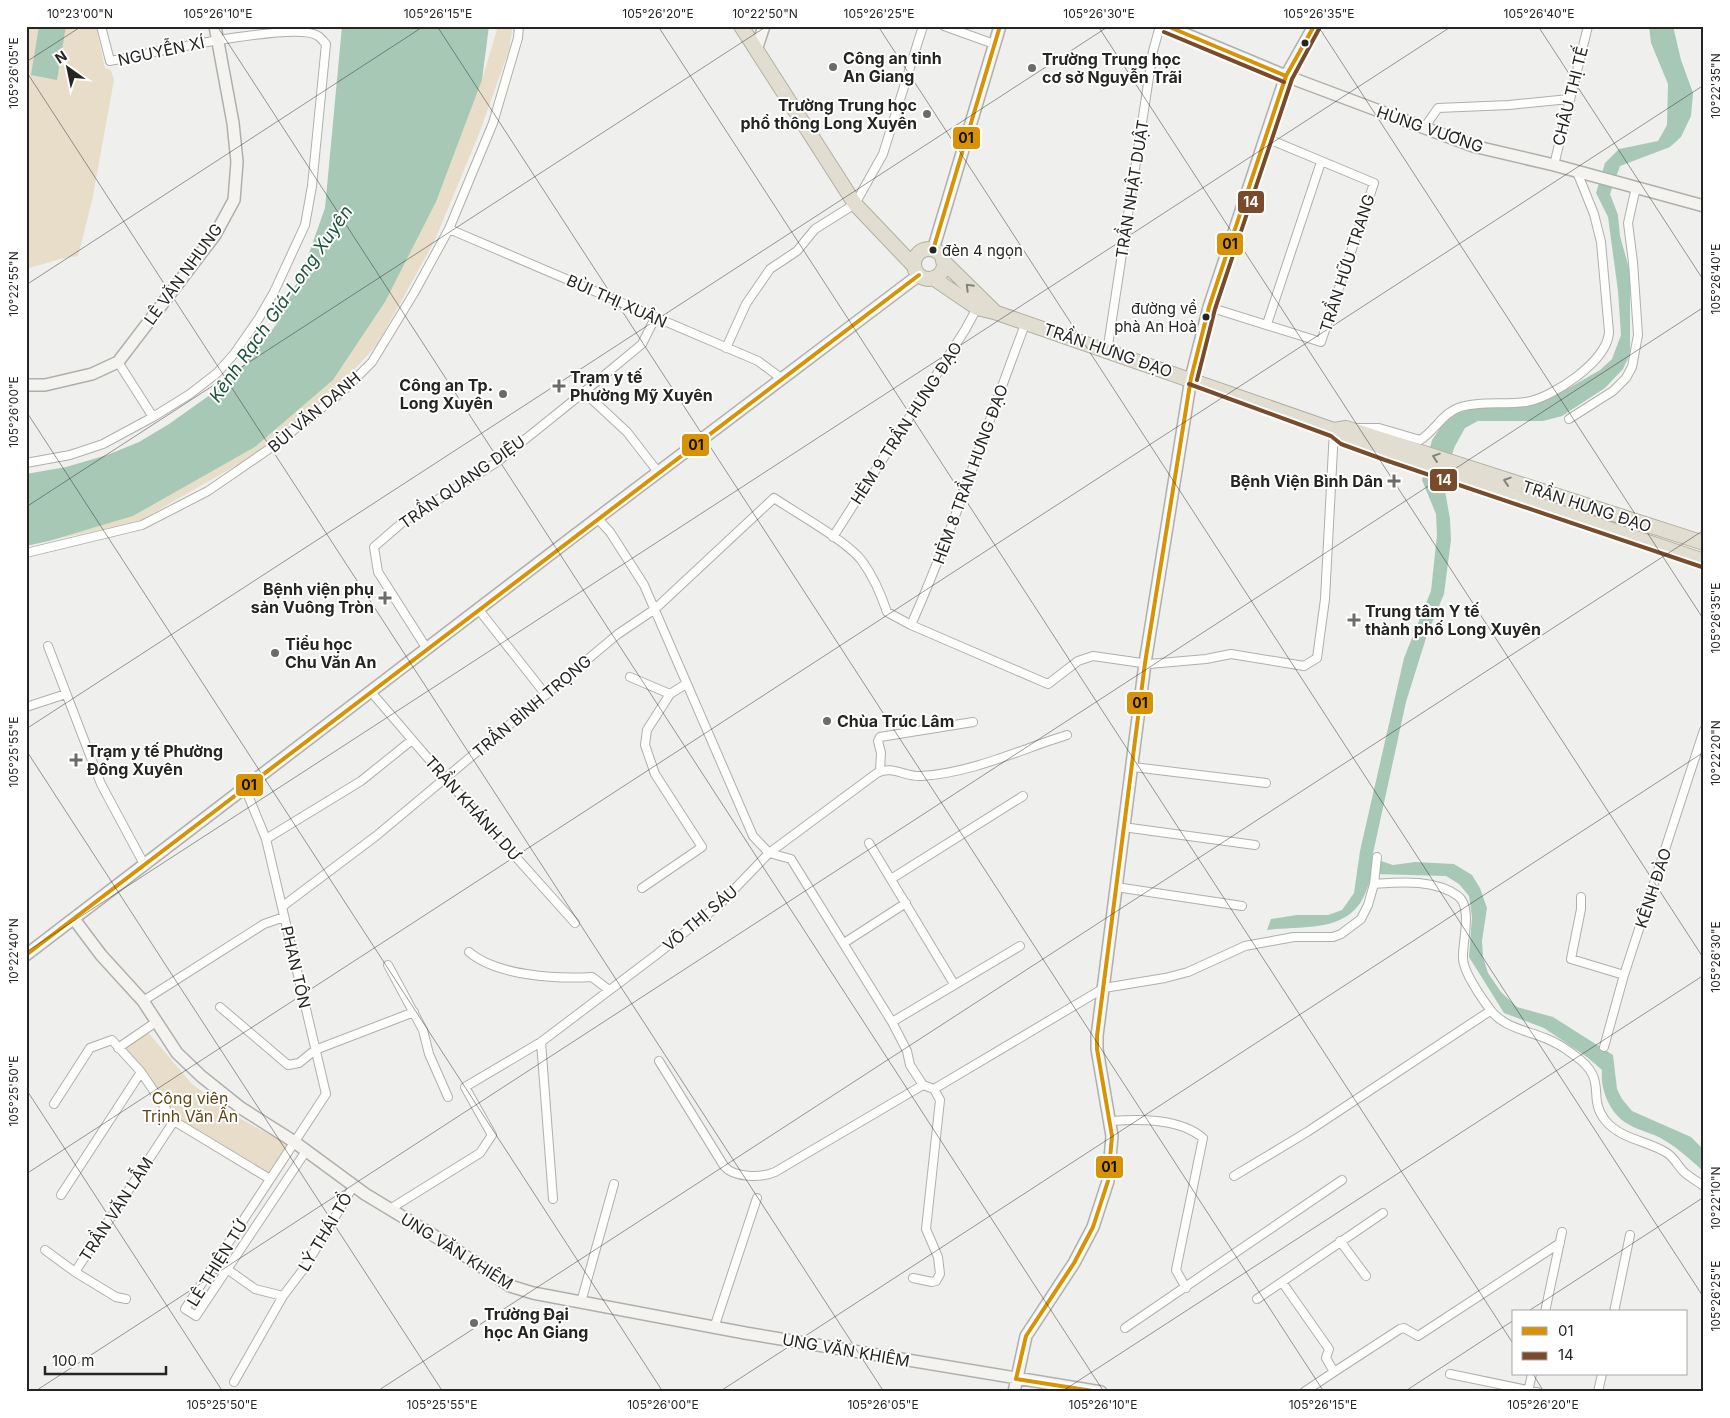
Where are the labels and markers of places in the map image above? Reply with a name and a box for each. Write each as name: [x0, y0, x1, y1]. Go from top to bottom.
unlabelled marker: [1300, 38, 1310, 48]
place label: Công an tỉnh An Giang: [843, 48, 942, 86]
place label: Trường Trung học cơ sở Nguyễn Trãi: [1042, 49, 1182, 87]
marker: Công an tỉnh An Giang: [827, 61, 839, 73]
marker: Trường Trung học cơ sở Nguyễn Trãi: [1026, 62, 1038, 74]
place label: Trường Trung học phổ thông Long Xuyên: [740, 95, 917, 133]
marker: Trường Trung học phổ thông Long Xuyên: [921, 108, 933, 120]
place label: đèn 4 ngọn: [942, 241, 1023, 260]
marker: đèn 4 ngọn: [928, 245, 938, 255]
place label: đường về phà An Hoà: [1114, 299, 1197, 336]
marker: đường về phà An Hoà: [1201, 312, 1211, 322]
place label: Trạm y tế Phường Mỹ Xuyên: [570, 367, 713, 405]
place label: Công an Tp. Long Xuyên: [399, 375, 493, 413]
marker: Trạm y tế Phường Mỹ Xuyên: [552, 379, 566, 393]
marker: Công an Tp. Long Xuyên: [497, 388, 509, 400]
place label: Bệnh Viện Bình Dân: [1230, 471, 1383, 491]
marker: Bệnh Viện Bình Dân: [1387, 474, 1401, 488]
place label: Bệnh viện phụ sản Vuông Tròn: [251, 579, 374, 617]
marker: Bệnh viện phụ sản Vuông Tròn: [378, 591, 392, 605]
place label: Trung tâm Y tế thành phố Long Xuyên: [1365, 601, 1541, 639]
marker: Trung tâm Y tế thành phố Long Xuyên: [1347, 613, 1361, 627]
place label: Tiểu học Chu Văn An: [285, 634, 377, 672]
marker: Tiểu học Chu Văn An: [269, 647, 281, 659]
place label: Chùa Trúc Lâm: [837, 711, 954, 731]
marker: Chùa Trúc Lâm: [821, 715, 833, 727]
place label: Trạm y tế Phường Đông Xuyên: [87, 741, 223, 779]
marker: Trạm y tế Phường Đông Xuyên: [69, 753, 83, 767]
place label: Trường Đại học An Giang: [484, 1304, 588, 1342]
marker: Trường Đại học An Giang: [468, 1317, 480, 1329]

